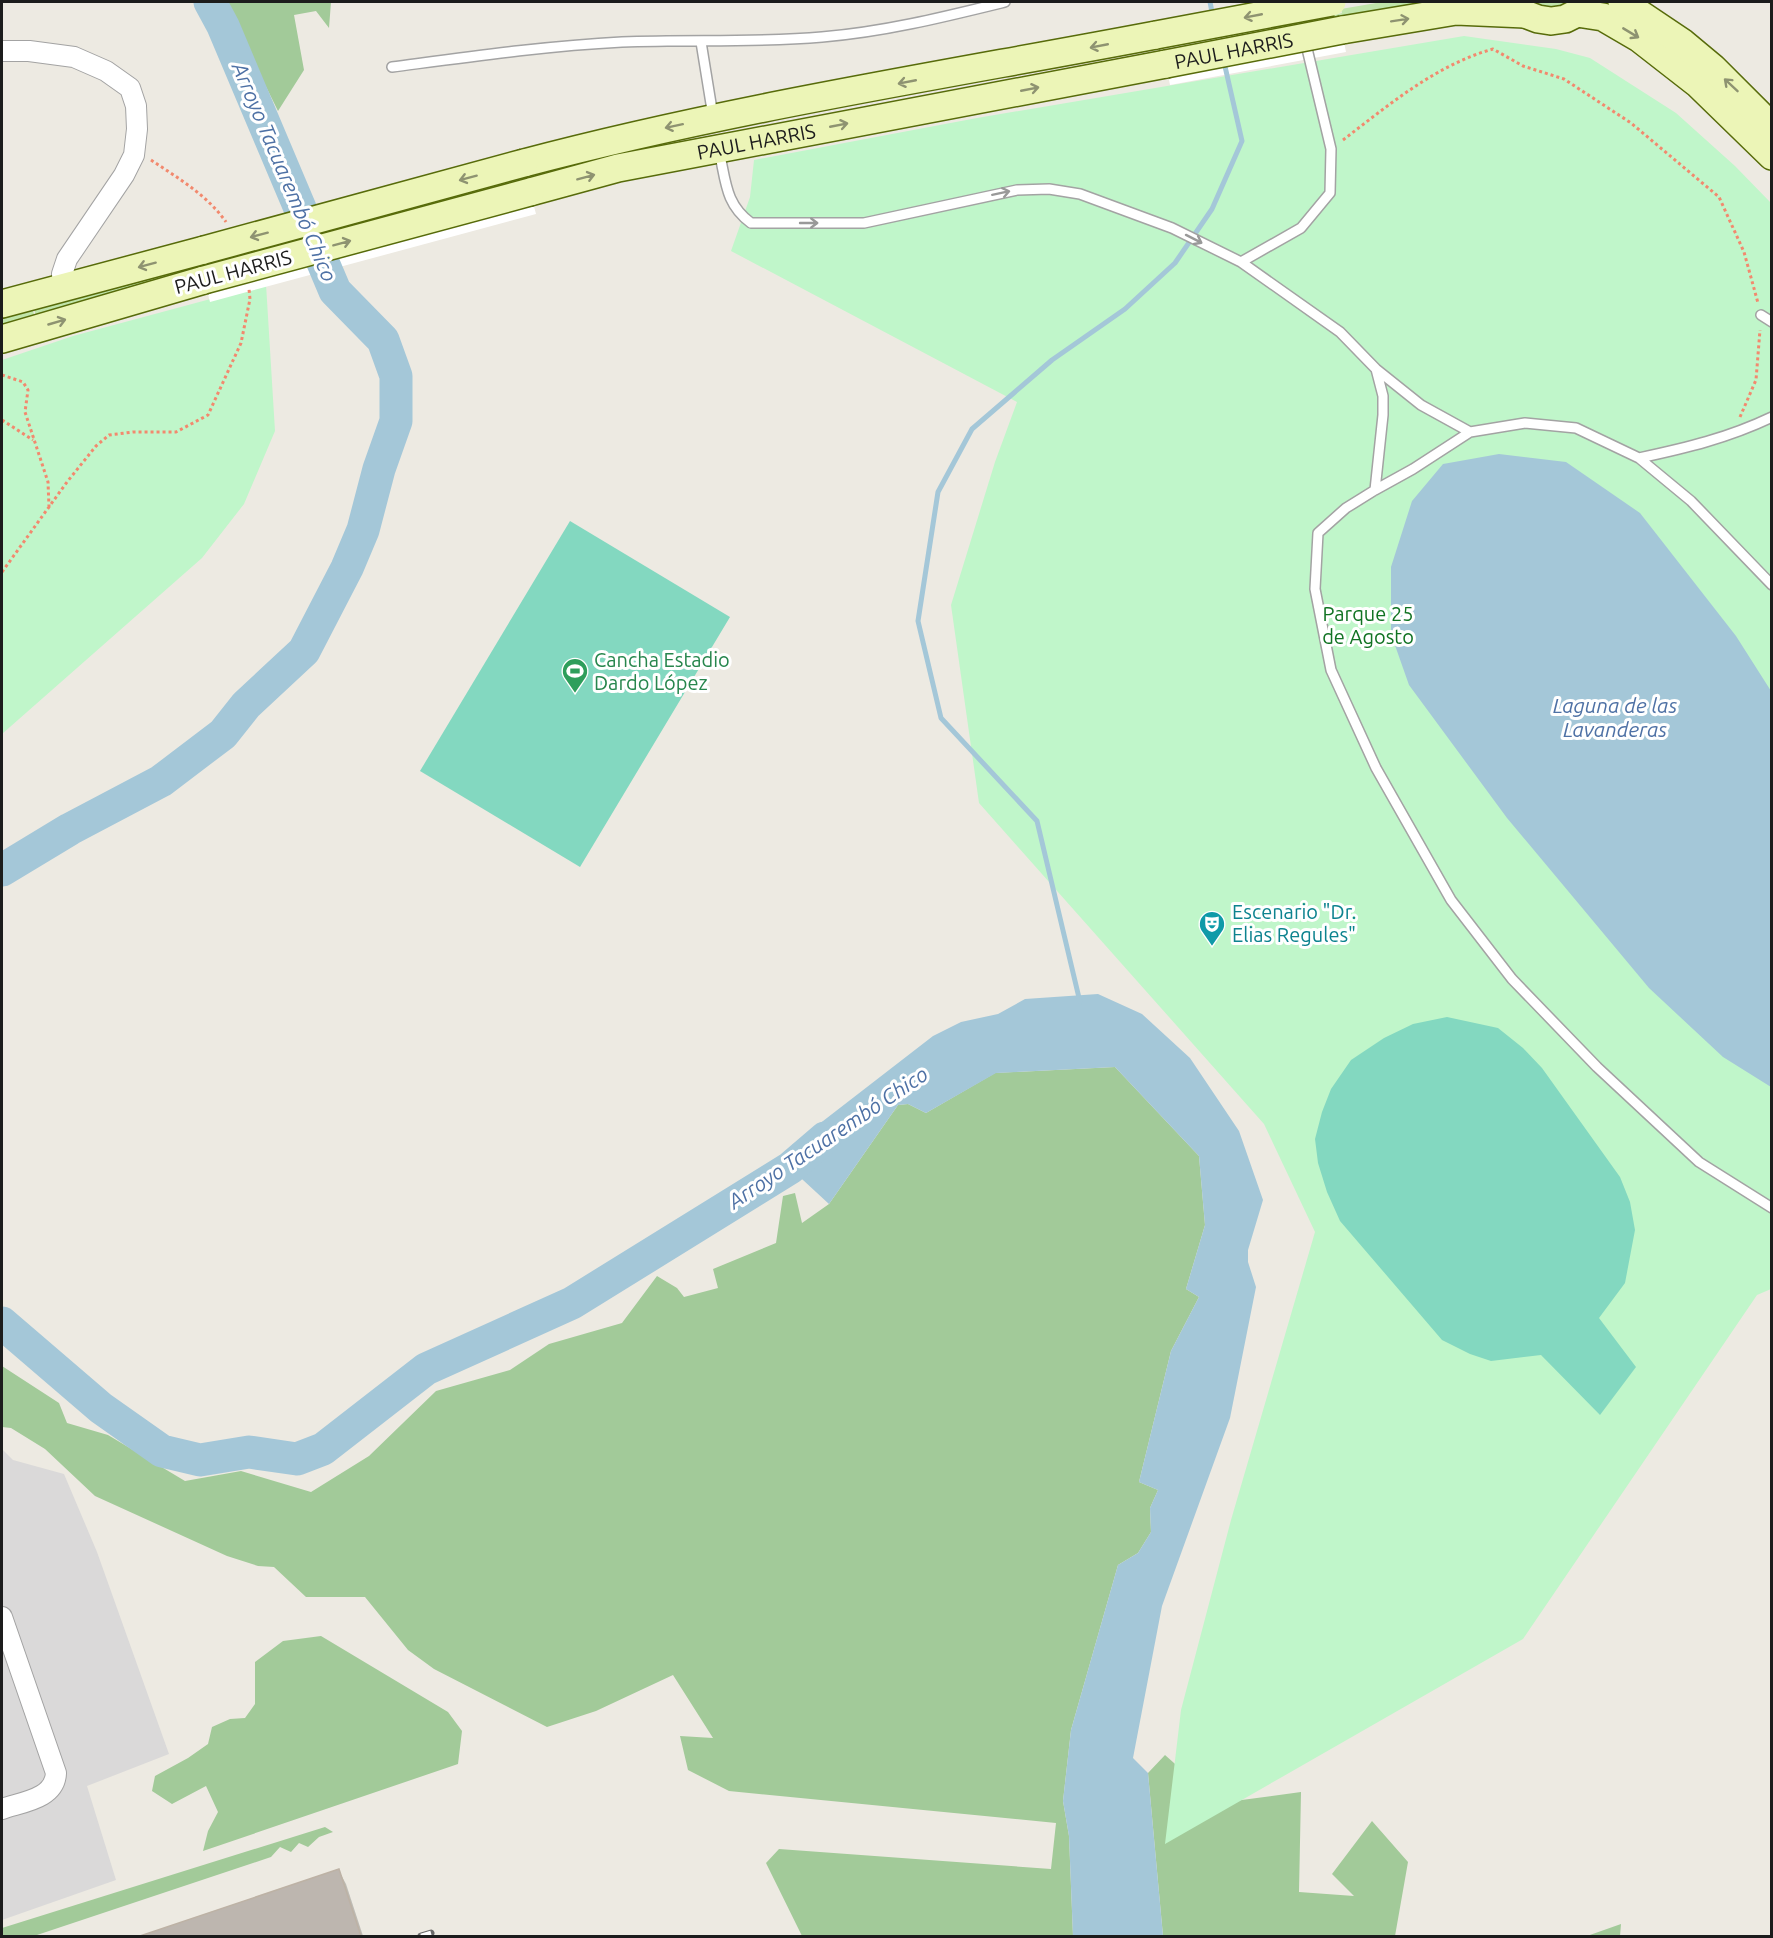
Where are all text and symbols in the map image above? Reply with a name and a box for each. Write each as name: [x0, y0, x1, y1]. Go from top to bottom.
one-way arrow: [1244, 11, 1264, 22]
one-way arrow: [1389, 14, 1409, 25]
one-way arrow: [1622, 27, 1639, 39]
street label: PAUL HARRIS: [1173, 28, 1295, 73]
one-way arrow: [1090, 41, 1109, 52]
water label: Arroyo Tacuarembó Chico: [227, 58, 342, 285]
one-way arrow: [898, 77, 918, 88]
one-way arrow: [1723, 77, 1738, 92]
one-way arrow: [1020, 83, 1040, 94]
street label: PAUL HARRIS: [695, 119, 817, 164]
one-way arrow: [829, 119, 848, 130]
one-way arrow: [665, 121, 685, 132]
one-way arrow: [576, 170, 595, 182]
one-way arrow: [459, 173, 478, 184]
one-way arrow: [992, 187, 1011, 199]
one-way arrow: [799, 217, 819, 229]
one-way arrow: [250, 229, 269, 241]
one-way arrow: [1185, 233, 1202, 245]
one-way arrow: [332, 237, 351, 248]
street label: PAUL HARRIS: [172, 245, 294, 298]
one-way arrow: [138, 260, 157, 271]
one-way arrow: [47, 316, 66, 327]
park label: Parque 25 de Agosto: [1322, 602, 1414, 648]
place label: Cancha Estadio Dardo López: [594, 648, 730, 694]
sports icon: Cancha Estadio Dardo López: [560, 656, 590, 694]
water label: Laguna de las Lavanderas: [1553, 693, 1677, 741]
place label: Escenario "Dr. Elias Regules": [1232, 900, 1356, 946]
theatre icon: Escenario "Dr. Elias Regules": [1197, 909, 1227, 947]
water label: Arroyo Tacuarembó Chico: [722, 1061, 932, 1214]

